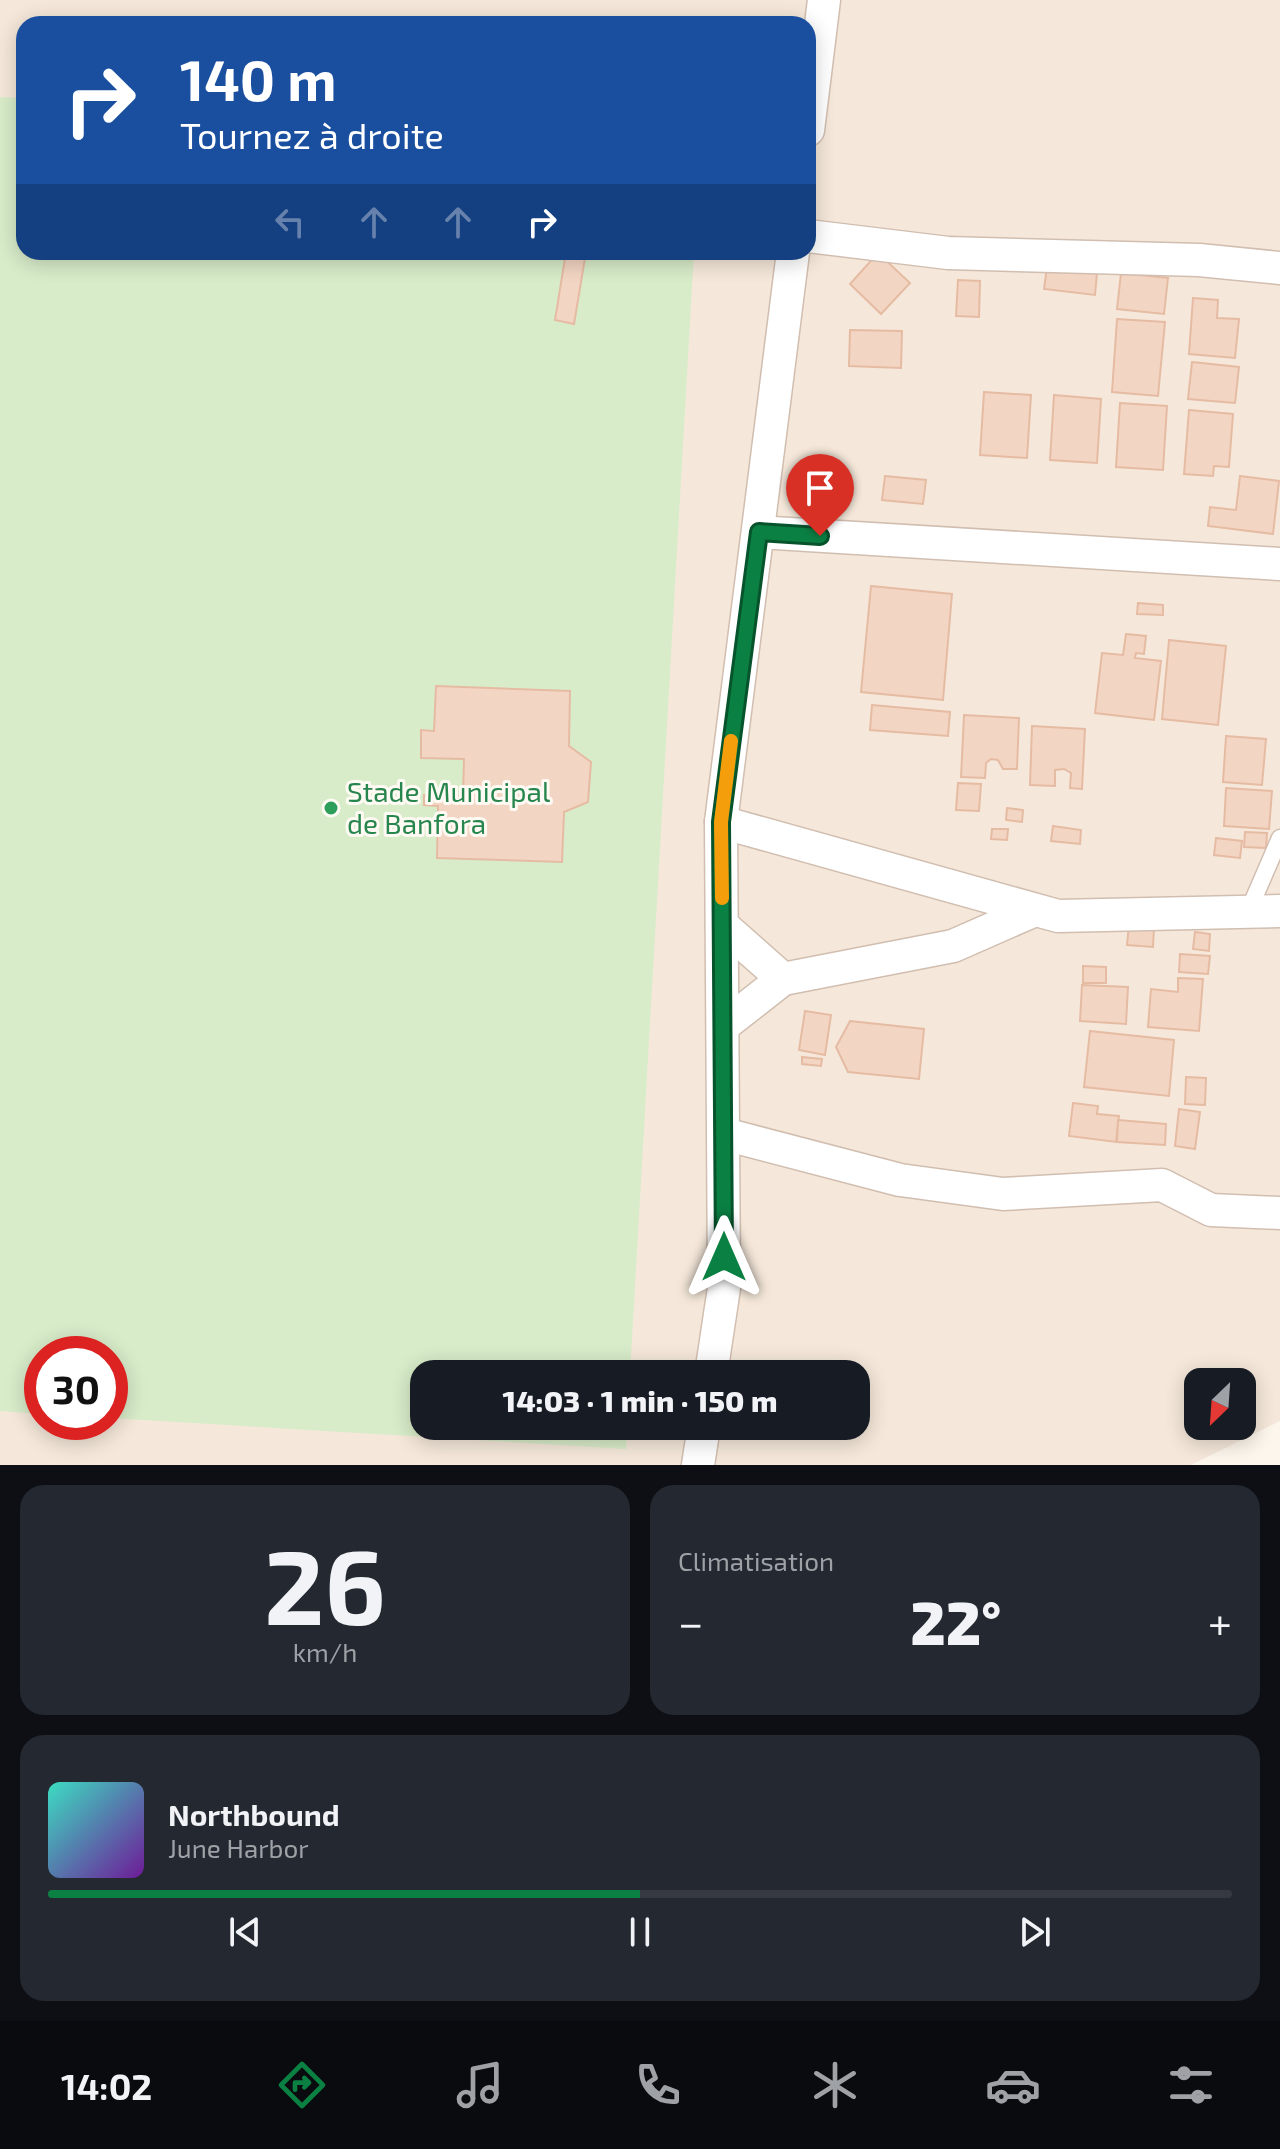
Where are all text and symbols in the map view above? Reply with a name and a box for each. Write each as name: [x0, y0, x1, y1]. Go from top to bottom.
text: 140 m: [180, 45, 337, 112]
icon: right: [48, 48, 152, 152]
text: Tournez à droite: [180, 113, 444, 156]
icon: left: [268, 200, 312, 244]
icon: ahead: [352, 200, 396, 244]
icon: ahead: [436, 200, 480, 244]
icon: right: [520, 200, 564, 244]
pin: [786, 454, 854, 536]
icon: arrive: [798, 466, 842, 510]
place label: Stade Municipal de Banfora: [347, 774, 551, 840]
marker: Stade Municipal de Banfora: [322, 799, 340, 817]
position arrow: [682, 1215, 766, 1299]
speed limit sign: 30: [24, 1336, 128, 1440]
north arrow: [1184, 1368, 1256, 1440]
map controls: [1184, 1368, 1256, 1440]
text: 14:03 · 1 min · 150 m: [503, 1382, 777, 1418]
text: 26: [264, 1521, 386, 1646]
text: Climatisation: [678, 1545, 834, 1576]
text: 22°: [910, 1585, 1001, 1657]
text: −: [678, 1595, 704, 1648]
text: +: [1208, 1595, 1232, 1648]
text: km/h: [293, 1636, 357, 1667]
text: Northbound: [168, 1796, 340, 1832]
text: June Harbor: [168, 1832, 309, 1863]
icon: previous: [223, 1910, 267, 1954]
icon: pause: [618, 1910, 662, 1954]
icon: next: [1013, 1910, 1057, 1954]
icon: directions: [274, 2057, 330, 2113]
icon: music: [452, 2057, 508, 2113]
icon: phone: [630, 2057, 686, 2113]
icon: climate: [807, 2057, 863, 2113]
icon: car: [985, 2057, 1041, 2113]
icon: filters: [1163, 2057, 1219, 2113]
text: 14:02: [61, 2064, 152, 2107]

